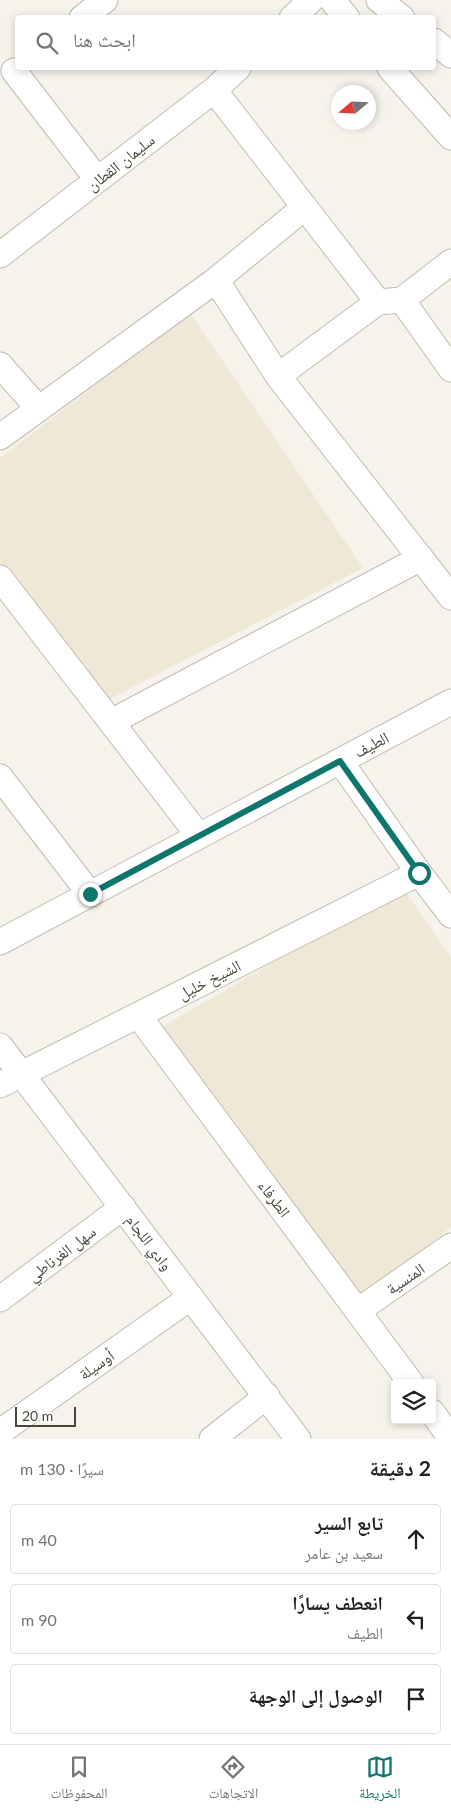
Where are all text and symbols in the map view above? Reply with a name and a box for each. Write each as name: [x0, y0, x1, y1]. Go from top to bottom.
search box: [15, 15, 436, 70]
text: ابحث هنا: [73, 28, 136, 51]
icon: search: [33, 29, 61, 57]
north arrow: [331, 85, 376, 130]
street label: سليمان القطان: [82, 130, 159, 196]
street label: الطيف: [351, 727, 392, 761]
route start: [408, 862, 431, 885]
route end: [79, 883, 102, 906]
street label: الشيخ خليل: [175, 955, 244, 1005]
street label: الطرفاء: [254, 1176, 295, 1221]
street label: وادي اللجام: [119, 1210, 177, 1276]
street label: سهل الغرناطي: [23, 1221, 101, 1288]
street label: المنسية: [382, 1258, 428, 1298]
street label: أوسيلة: [75, 1345, 118, 1384]
map controls: [391, 1379, 436, 1424]
button: layers: [391, 1379, 436, 1424]
scale bar: [15, 1404, 76, 1427]
text: 20 m: [22, 1407, 53, 1424]
text: 2 دقيقة: [370, 1455, 431, 1480]
text: سيرًا · 130 m: [20, 1459, 104, 1478]
text: تابع السير: [315, 1511, 383, 1534]
icon: ahead: [402, 1525, 430, 1553]
text: 40 m: [21, 1530, 57, 1549]
text: سعيد بن عامر: [305, 1543, 383, 1562]
text: انعطف يسارًا: [292, 1591, 383, 1614]
icon: left: [402, 1605, 430, 1633]
text: 90 m: [21, 1610, 57, 1629]
text: الطيف: [347, 1623, 383, 1642]
text: الوصول إلى الوجهة: [249, 1684, 383, 1707]
icon: arrive: [402, 1685, 430, 1713]
tab: المحفوظات: [51, 1753, 107, 1807]
tab: الاتجاهات: [209, 1753, 258, 1807]
tab: الخريطة: [359, 1753, 400, 1807]

